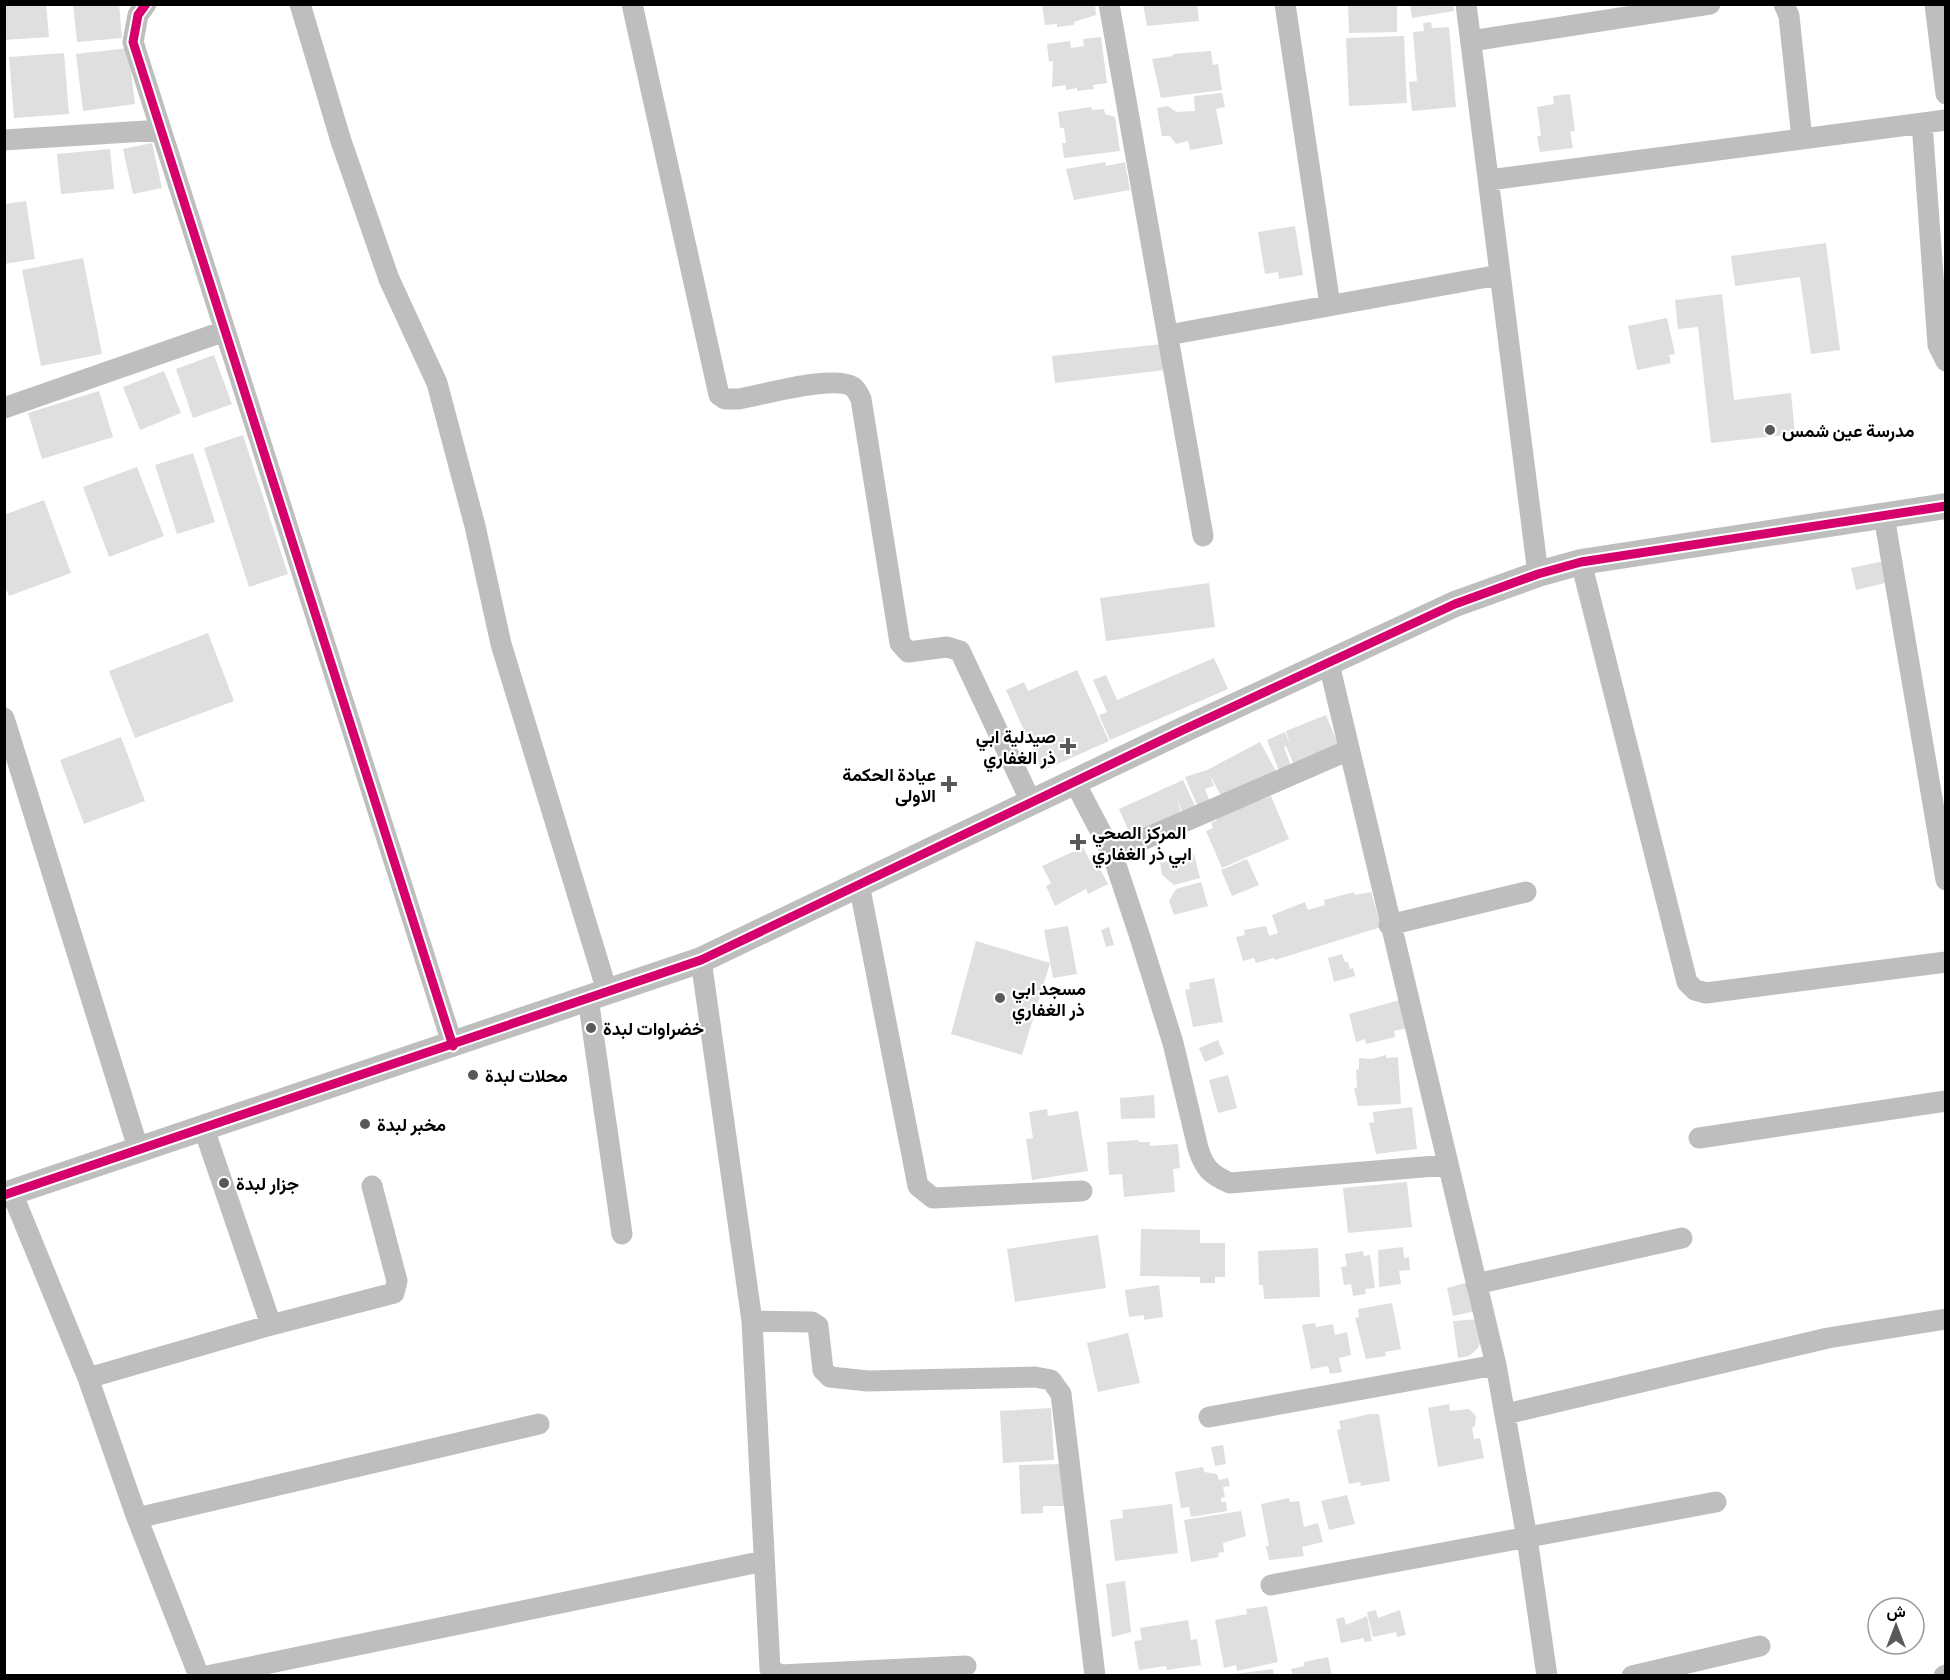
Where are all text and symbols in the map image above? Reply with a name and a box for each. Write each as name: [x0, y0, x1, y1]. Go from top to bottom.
place label: مدرسة عين شمس: [1782, 419, 1915, 442]
marker: مدرسة عين شمس: [1763, 423, 1777, 437]
place label: صيدلية ابي ذر الغفاري: [976, 725, 1056, 773]
marker: صيدلية ابي ذر الغفاري: [1061, 739, 1075, 753]
place label: عيادة الحكمة الاولى: [842, 763, 936, 807]
marker: عيادة الحكمة الاولى: [940, 775, 958, 793]
place label: المركز الصحي ابي ذر الغفاري: [1092, 821, 1192, 869]
marker: المركز الصحي ابي ذر الغفاري: [1069, 833, 1087, 851]
place label: مسجد ابي ذر الغفاري: [1012, 977, 1086, 1025]
marker: مسجد ابي ذر الغفاري: [993, 991, 1007, 1005]
place label: خضراوات لبدة: [603, 1017, 704, 1040]
marker: خضراوات لبدة: [584, 1021, 598, 1035]
place label: محلات لبدة: [485, 1064, 568, 1087]
marker: محلات لبدة: [466, 1068, 480, 1082]
place label: مخبر لبدة: [377, 1113, 446, 1136]
marker: مخبر لبدة: [358, 1117, 372, 1131]
place label: جزار لبدة: [236, 1172, 299, 1195]
marker: جزار لبدة: [217, 1176, 231, 1190]
north arrow: [1866, 1596, 1926, 1656]
text: ش: [1886, 1601, 1906, 1621]

